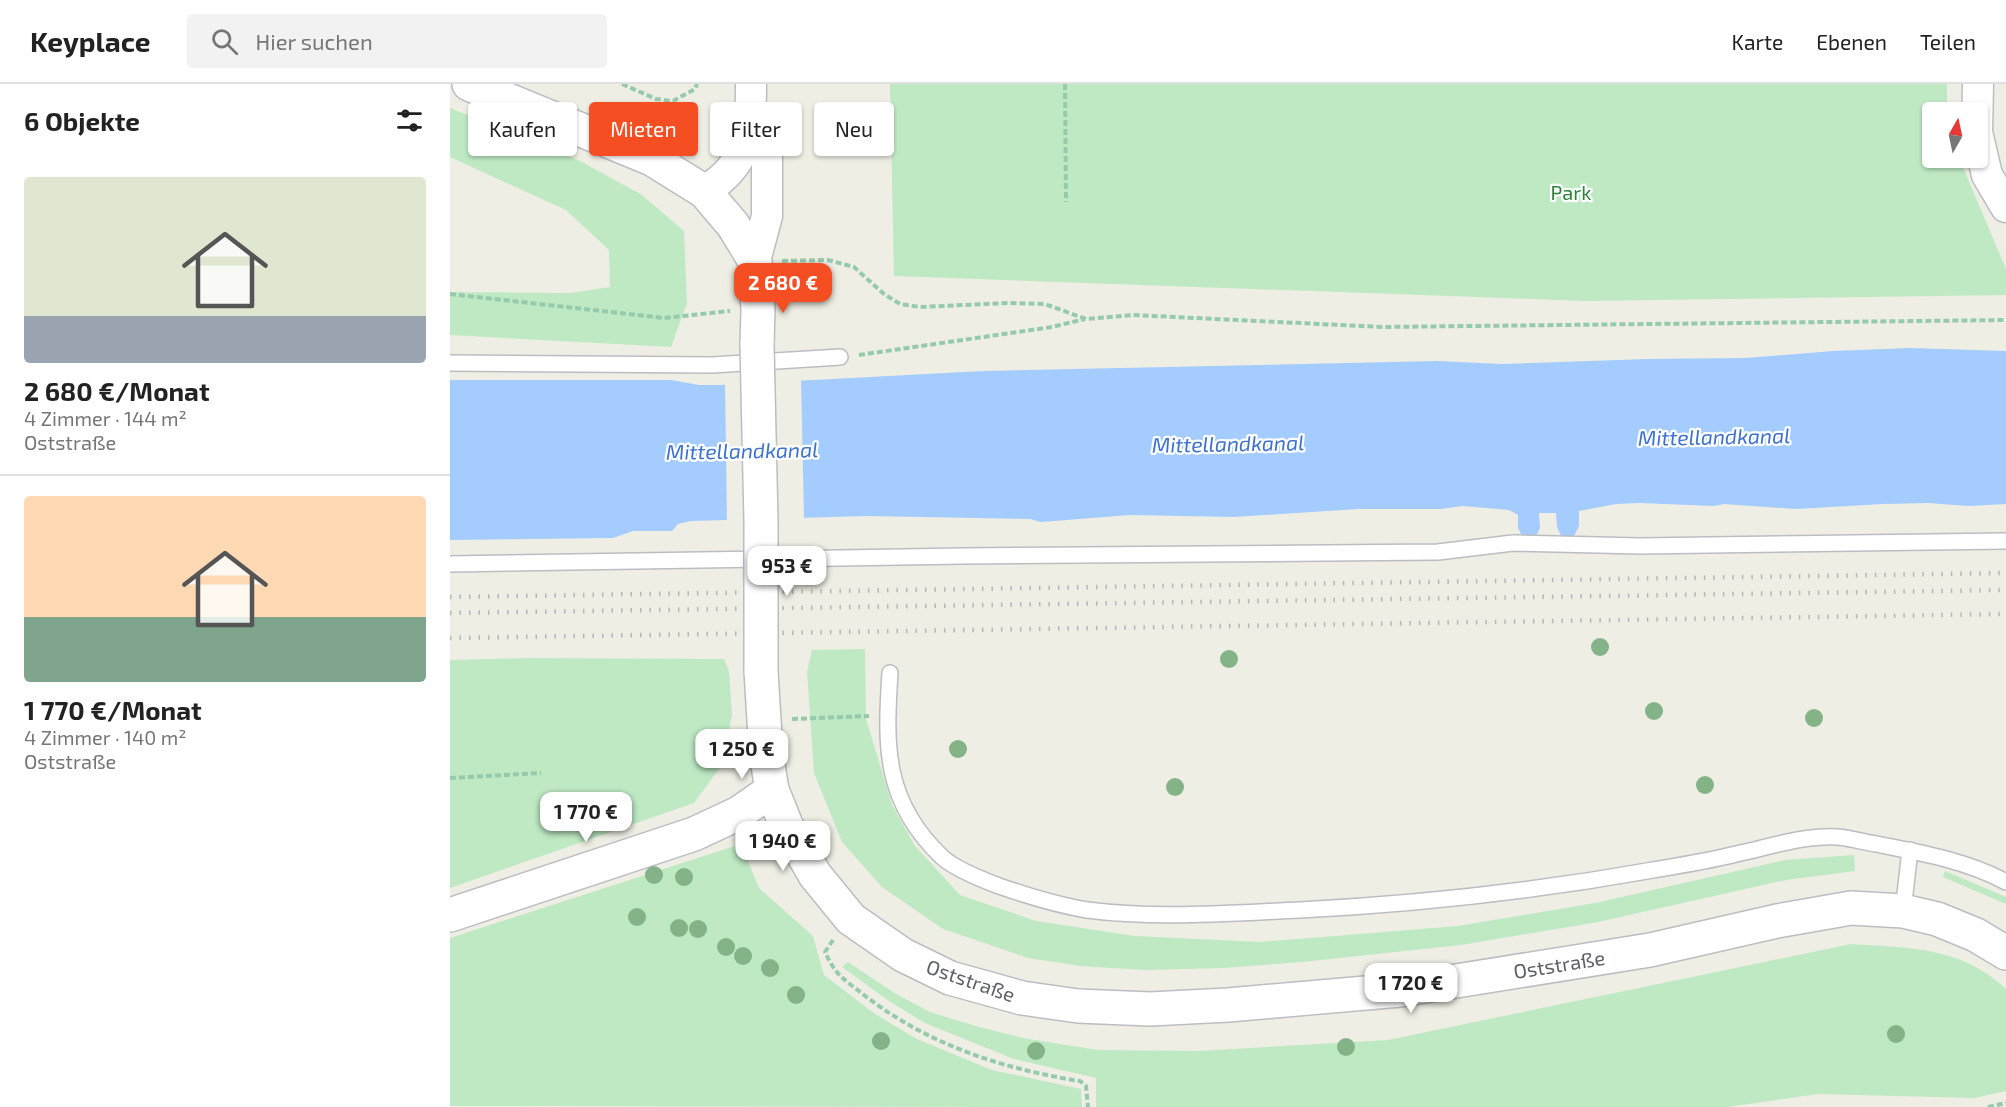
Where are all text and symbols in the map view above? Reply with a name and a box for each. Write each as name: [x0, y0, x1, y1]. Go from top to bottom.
search box: [187, 14, 607, 68]
text: Keyplace: [30, 24, 151, 58]
icon: search: [208, 25, 241, 58]
text: Hier suchen: [256, 28, 373, 54]
text: Karte: [1732, 29, 1783, 54]
text: Ebenen: [1816, 29, 1887, 54]
text: Teilen: [1920, 29, 1976, 54]
chip: Kaufen: [468, 102, 577, 156]
chip: Mieten: [589, 102, 698, 156]
chip: Filter: [710, 102, 802, 156]
chip: Neu: [814, 102, 894, 156]
north arrow: [1922, 102, 1988, 168]
map controls: [1922, 102, 1988, 168]
icon: filters: [393, 104, 426, 137]
text: 6 Objekte: [24, 105, 140, 136]
park label: Park: [1551, 180, 1591, 204]
icon: home: [171, 216, 279, 324]
pin: 2 680 €: [728, 263, 838, 314]
text: 2 680 €: [748, 270, 818, 294]
text: 2 680 €/Monat: [24, 375, 210, 406]
text: 4 Zimmer · 144 m²: [24, 406, 187, 430]
water label: Mittellandkanal: [1638, 422, 1790, 450]
water label: Mittellandkanal: [1152, 429, 1304, 457]
text: Oststraße: [24, 430, 116, 454]
water label: Mittellandkanal: [666, 436, 818, 464]
icon: home: [171, 535, 279, 643]
pin: 953 €: [745, 546, 829, 597]
text: 953 €: [761, 553, 813, 577]
text: 1 770 €/Monat: [24, 694, 202, 725]
text: 4 Zimmer · 140 m²: [24, 725, 187, 749]
pin: 1 250 €: [687, 729, 797, 780]
text: 1 250 €: [709, 736, 775, 760]
text: Oststraße: [24, 749, 116, 773]
pin: 1 770 €: [531, 792, 641, 843]
text: 1 770 €: [554, 799, 618, 823]
pin: 1 940 €: [728, 821, 838, 872]
text: 1 940 €: [749, 828, 817, 852]
street label: Oststraße: [1512, 945, 1606, 983]
street label: Oststraße: [924, 954, 1018, 1006]
pin: 1 720 €: [1356, 963, 1466, 1014]
text: 1 720 €: [1379, 970, 1443, 994]

